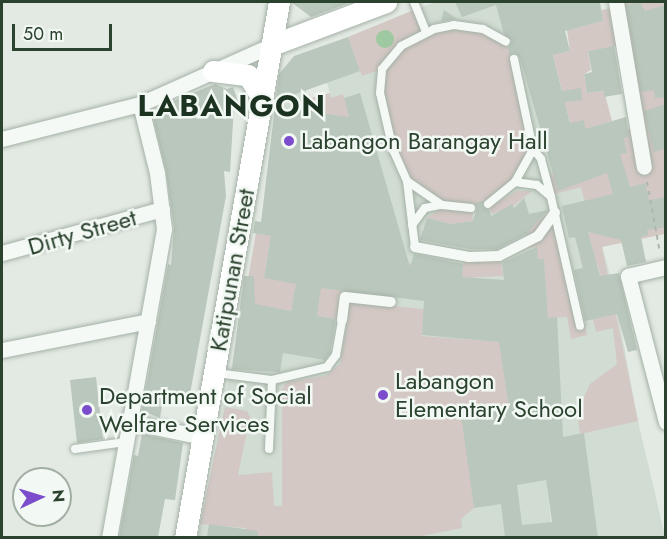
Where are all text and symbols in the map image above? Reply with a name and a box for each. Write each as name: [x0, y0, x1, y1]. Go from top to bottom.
scale bar: [15, 12, 116, 50]
text: 50 m: [23, 21, 63, 47]
district label: LABANGON: [138, 88, 326, 124]
place label: Labangon Barangay Hall: [301, 127, 548, 155]
marker: Labangon Barangay Hall: [282, 134, 296, 148]
street label: Katipunan Street: [204, 186, 260, 354]
street label: Dirty Street: [24, 203, 140, 261]
place label: Labangon Elementary School: [395, 367, 583, 423]
place label: Department of Social Welfare Services: [99, 382, 312, 438]
marker: Labangon Elementary School: [376, 388, 390, 402]
marker: Department of Social Welfare Services: [80, 403, 94, 417]
north arrow: [12, 467, 72, 527]
text: N: [47, 489, 70, 503]

